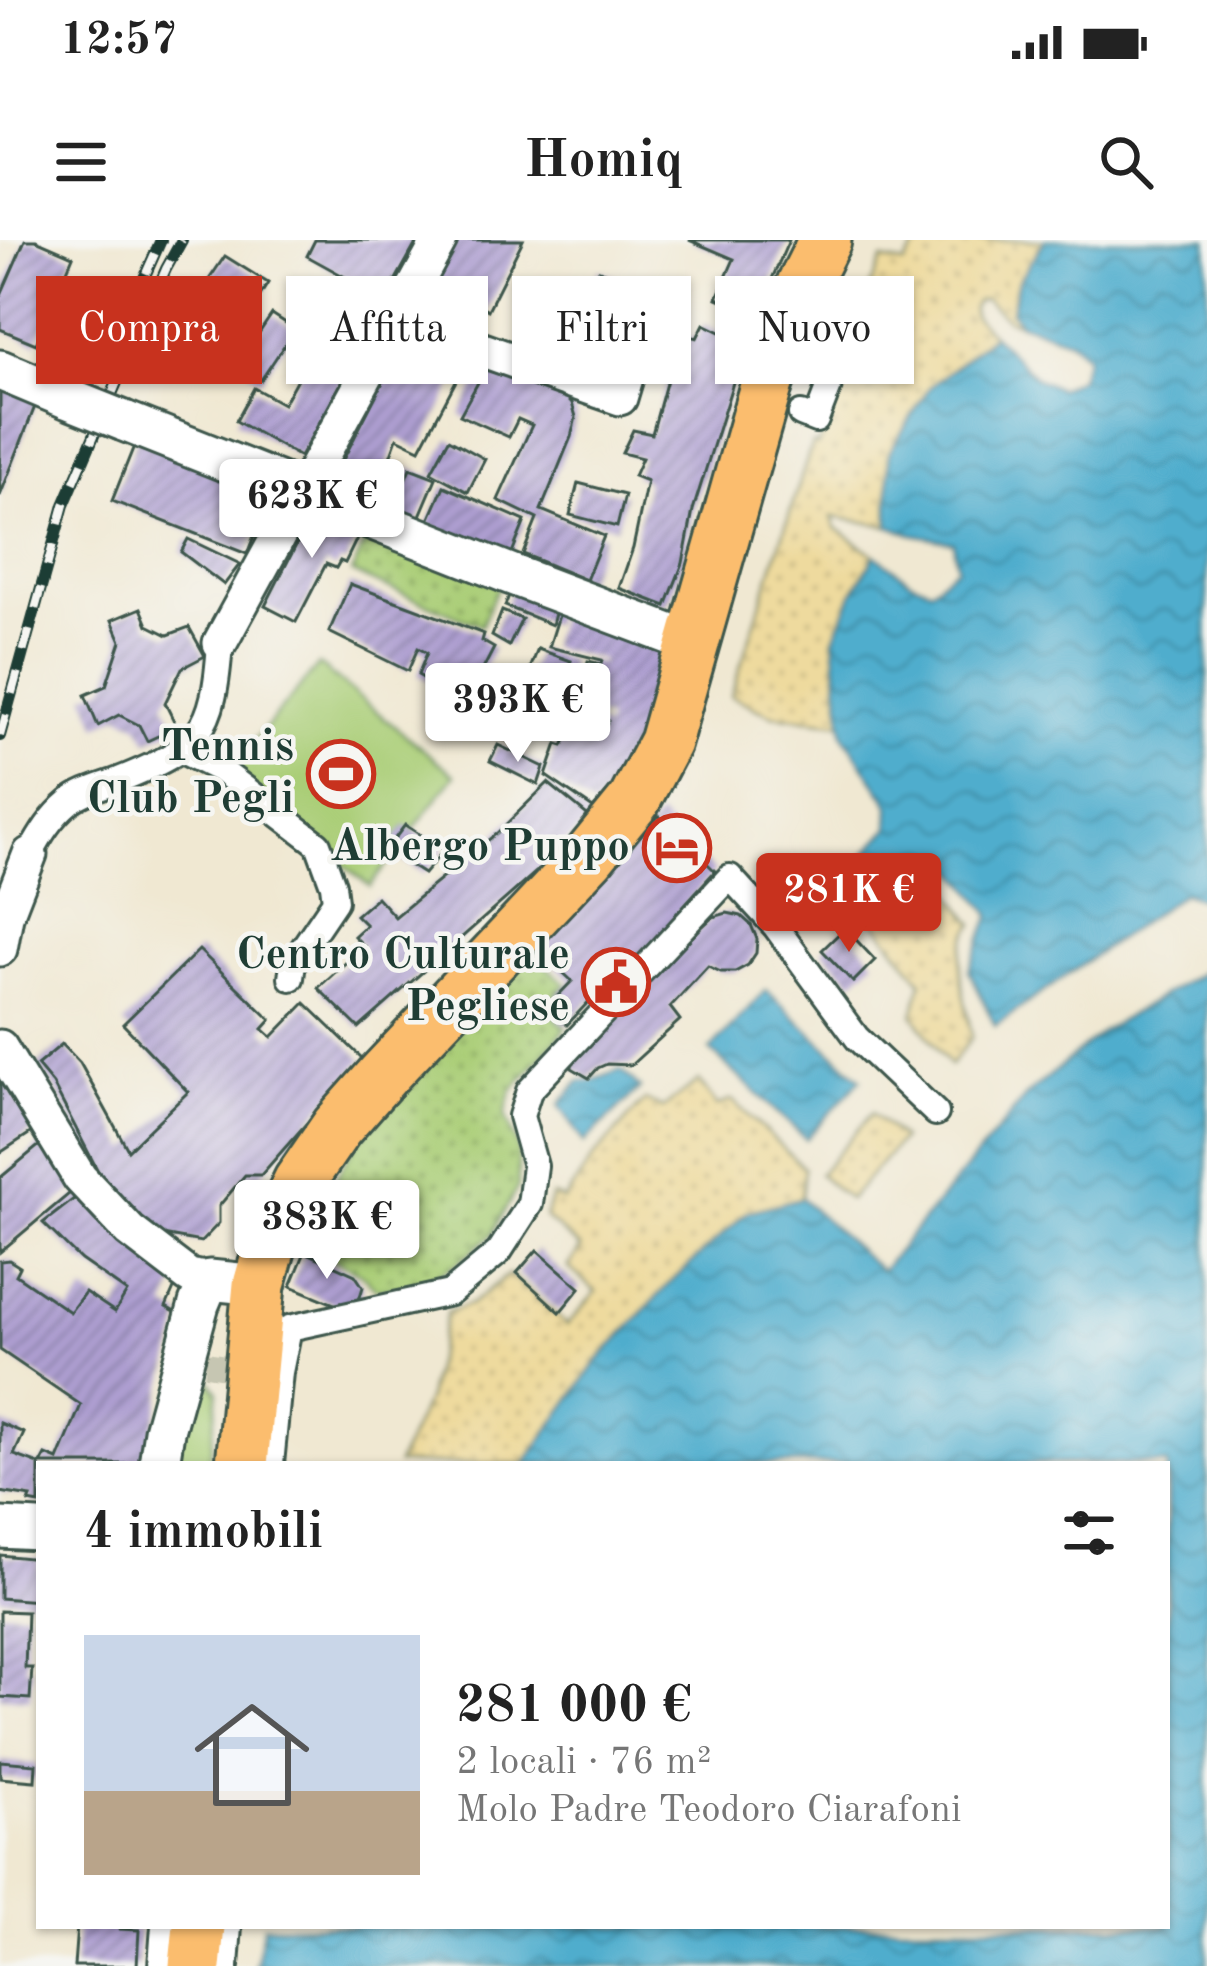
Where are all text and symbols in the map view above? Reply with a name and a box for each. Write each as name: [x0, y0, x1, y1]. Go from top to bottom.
text: 12:57: [60, 19, 177, 64]
icon: menu: [48, 129, 114, 195]
icon: search: [1093, 129, 1159, 195]
text: Homiq: [524, 135, 683, 189]
chip: Compra: [36, 276, 262, 384]
chip: Affitta: [286, 276, 488, 384]
chip: Filtri: [512, 276, 691, 384]
chip: Nuovo: [715, 276, 914, 384]
pin: 623K €: [214, 459, 410, 561]
text: 623K €: [246, 478, 378, 517]
pin: 393K €: [420, 663, 616, 765]
text: 393K €: [452, 682, 584, 721]
place label: Tennis Club Pegli: [87, 726, 294, 823]
sports icon: Tennis Club Pegli: [306, 739, 376, 809]
hotel icon: Albergo Puppo: [642, 813, 712, 883]
place label: Albergo Puppo: [329, 826, 630, 871]
pin: 281K €: [751, 853, 947, 955]
text: 281K €: [783, 872, 915, 911]
place label: Centro Culturale Pegliese: [236, 934, 570, 1031]
public building icon: Centro Culturale Pegliese: [581, 947, 651, 1017]
pin: 383K €: [229, 1180, 425, 1282]
text: 383K €: [261, 1199, 393, 1238]
icon: filters: [1056, 1500, 1122, 1566]
text: 4 immobili: [84, 1508, 323, 1559]
text: 281 000 €: [456, 1682, 692, 1733]
icon: home: [180, 1683, 324, 1827]
text: 2 locali · 76 m²: [456, 1743, 711, 1782]
text: Molo Padre Teodoro Ciarafoni: [456, 1791, 962, 1830]

